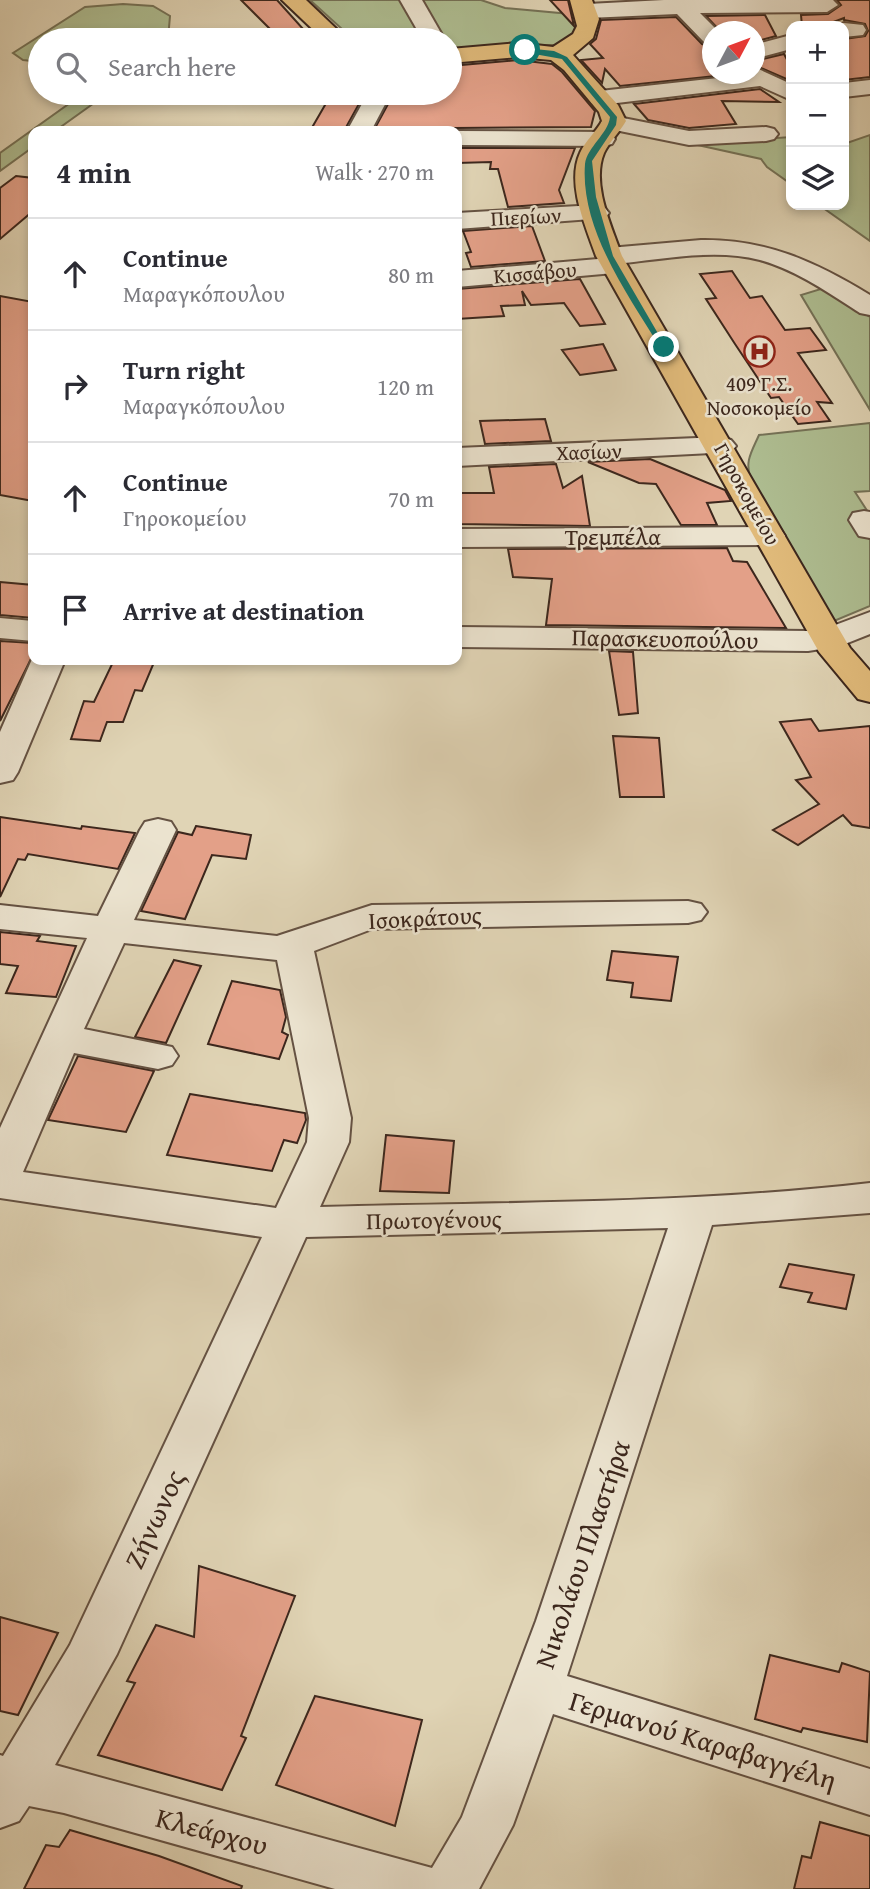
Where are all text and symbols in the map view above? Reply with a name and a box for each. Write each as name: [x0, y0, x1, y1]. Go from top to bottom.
north arrow: [702, 21, 765, 84]
map controls: [786, 21, 849, 210]
button: +: [786, 21, 849, 84]
search box: [28, 28, 462, 105]
route start: [509, 34, 540, 65]
text: Search here: [108, 47, 236, 86]
icon: search: [52, 48, 90, 86]
button: −: [786, 84, 849, 147]
button: layers: [786, 147, 849, 210]
text: 4 min: [56, 150, 131, 194]
text: Walk · 270 m: [315, 155, 434, 188]
street label: Πιερίων: [490, 199, 562, 234]
text: Continue: [123, 238, 228, 277]
street label: Κισσάβου: [492, 253, 578, 292]
icon: ahead: [56, 255, 94, 293]
text: 80 m: [388, 258, 434, 291]
text: Μαραγκόπουλου: [123, 277, 285, 310]
route end: [648, 331, 679, 362]
hospital icon: 409 Γ.Σ. Νοσοκομείο: [742, 335, 776, 369]
text: Turn right: [123, 350, 245, 389]
icon: right: [56, 367, 94, 405]
place label: 409 Γ.Σ. Νοσοκομείο: [707, 368, 811, 423]
text: 120 m: [377, 370, 434, 403]
text: Μαραγκόπουλου: [123, 389, 285, 422]
street label: Χασίων: [555, 435, 623, 468]
street label: Γηροκομείου: [707, 437, 788, 551]
text: Continue: [123, 462, 228, 501]
icon: ahead: [56, 479, 94, 517]
text: 70 m: [388, 482, 434, 515]
text: Γηροκομείου: [123, 501, 247, 534]
street label: Τρεμπέλα: [565, 519, 661, 554]
icon: arrive: [56, 591, 94, 629]
text: Arrive at destination: [123, 591, 364, 630]
street label: Παρασκευοπούλου: [571, 619, 759, 658]
street label: Ισοκράτους: [367, 897, 483, 938]
street label: Πρωτογένους: [366, 1201, 502, 1238]
street label: Νικολάου Πλαστήρα: [523, 1434, 640, 1674]
street label: Ζήνωνος: [113, 1463, 194, 1575]
street label: Γερμανού Καραβαγγέλη: [564, 1679, 842, 1800]
street label: Κλεάρχου: [152, 1796, 273, 1865]

